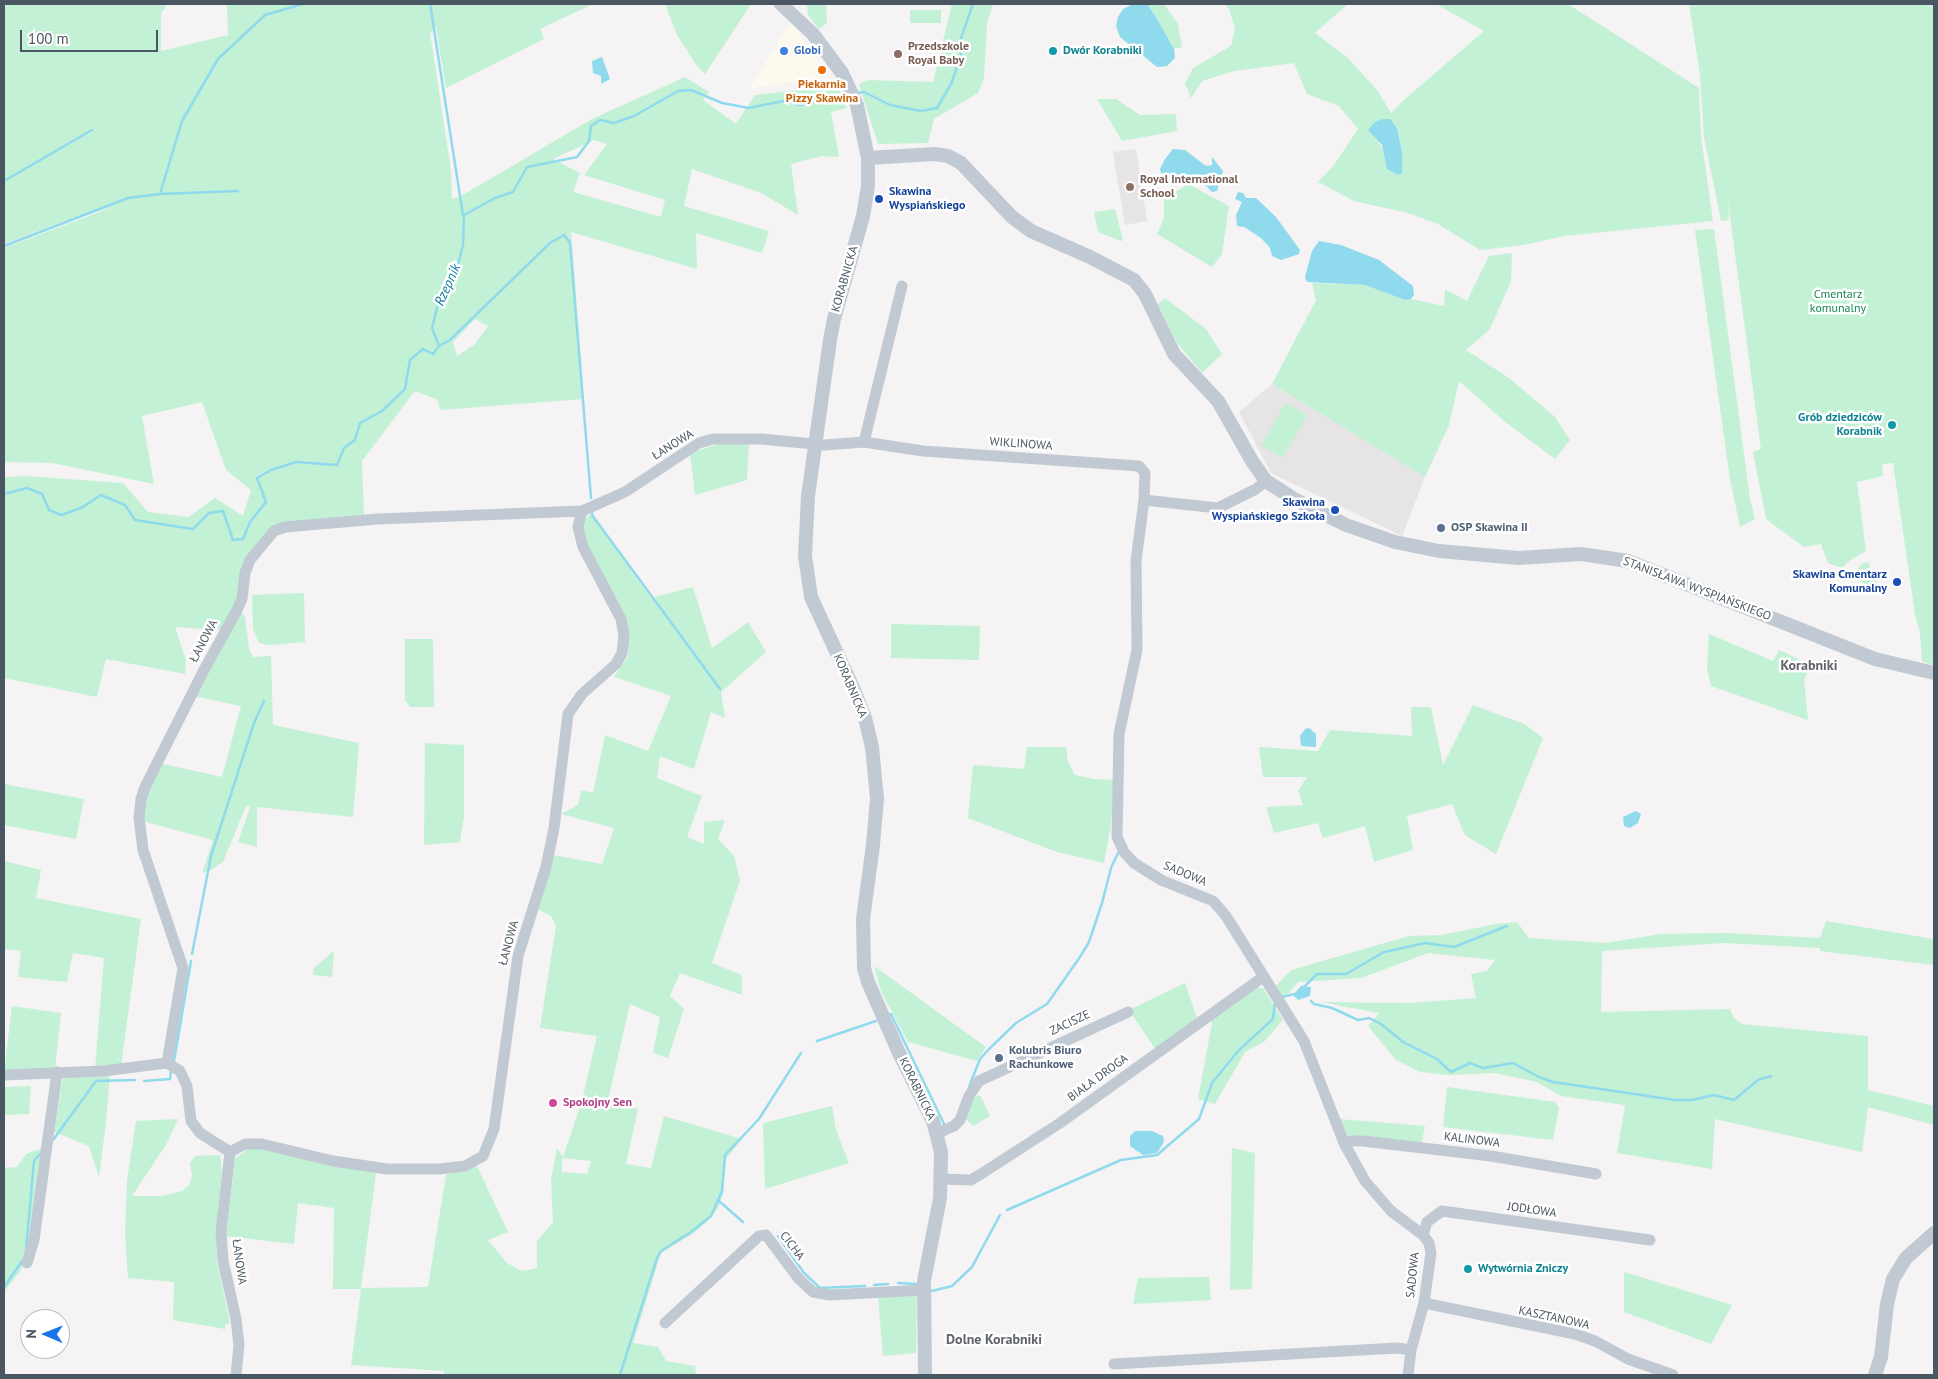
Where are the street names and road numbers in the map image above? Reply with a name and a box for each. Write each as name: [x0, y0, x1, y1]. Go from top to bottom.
street label: KORABNICKA: [829, 244, 861, 314]
street label: ŁANOWA: [650, 427, 696, 463]
street label: WIKLINOWA: [989, 435, 1053, 453]
street label: STANISŁAWA WYSPIAŃSKIEGO: [1621, 554, 1773, 624]
street label: ŁANOWA: [187, 617, 221, 665]
street label: KORABNICKA: [830, 652, 870, 720]
street label: SADOWA: [1161, 858, 1209, 890]
street label: ŁANOWA: [496, 919, 522, 967]
street label: ZACISZE: [1048, 1007, 1092, 1039]
street label: BIAŁA DROGA: [1065, 1051, 1131, 1105]
street label: KORABNICKA: [896, 1055, 938, 1123]
street label: KALINOWA: [1443, 1129, 1501, 1151]
street label: JODŁOWA: [1506, 1199, 1558, 1221]
street label: CICHA: [777, 1229, 807, 1263]
street label: ŁANOWA: [229, 1238, 249, 1286]
street label: SADOWA: [1403, 1251, 1423, 1299]
street label: KASZTANOWA: [1517, 1303, 1591, 1333]

